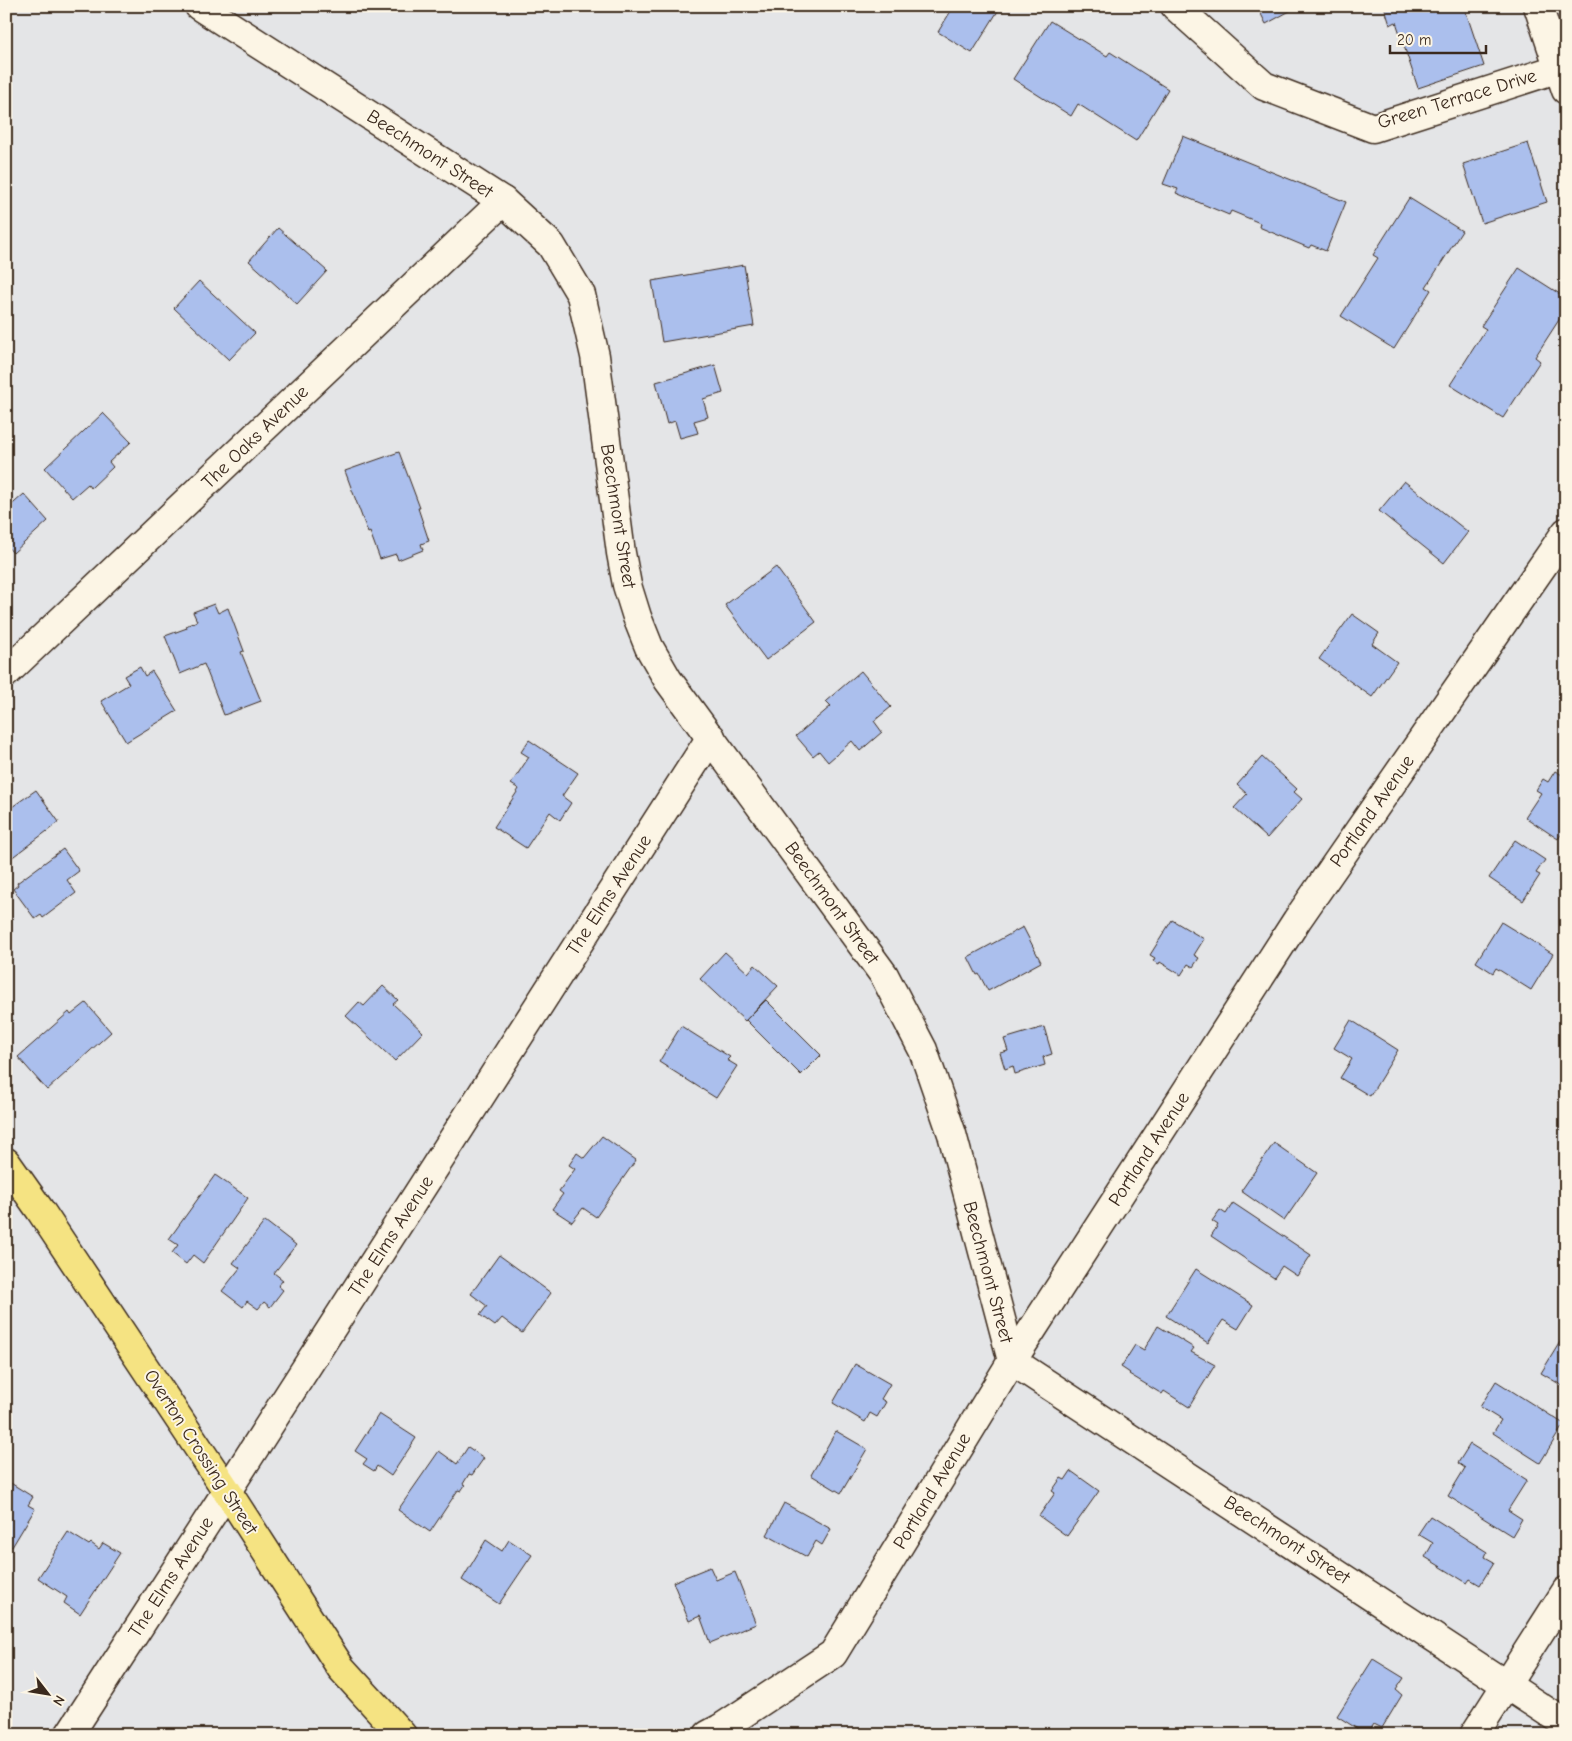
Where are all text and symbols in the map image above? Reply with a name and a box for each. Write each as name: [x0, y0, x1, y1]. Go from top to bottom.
scale bar: [1390, 22, 1486, 54]
text: 20 m: [1397, 31, 1431, 49]
street label: Green Terrace Drive: [1375, 64, 1539, 134]
street label: Beechmont Street: [363, 105, 498, 203]
street label: The Oaks Avenue: [197, 381, 313, 493]
street label: Beechmont Street: [596, 442, 640, 590]
street label: Portland Avenue: [1325, 751, 1419, 871]
street label: The Elms Avenue: [562, 831, 656, 959]
street label: Beechmont Street: [780, 838, 884, 969]
street label: Portland Avenue: [1104, 1088, 1194, 1210]
street label: The Elms Avenue: [344, 1172, 438, 1300]
street label: Beechmont Street: [959, 1199, 1018, 1346]
street label: Overton Crossing Street: [139, 1365, 263, 1539]
street label: Portland Avenue: [889, 1429, 975, 1553]
street label: Beechmont Street: [1220, 1491, 1355, 1589]
street label: The Elms Avenue: [124, 1513, 218, 1641]
north arrow: [22, 1668, 72, 1718]
text: N: [49, 1692, 68, 1709]

